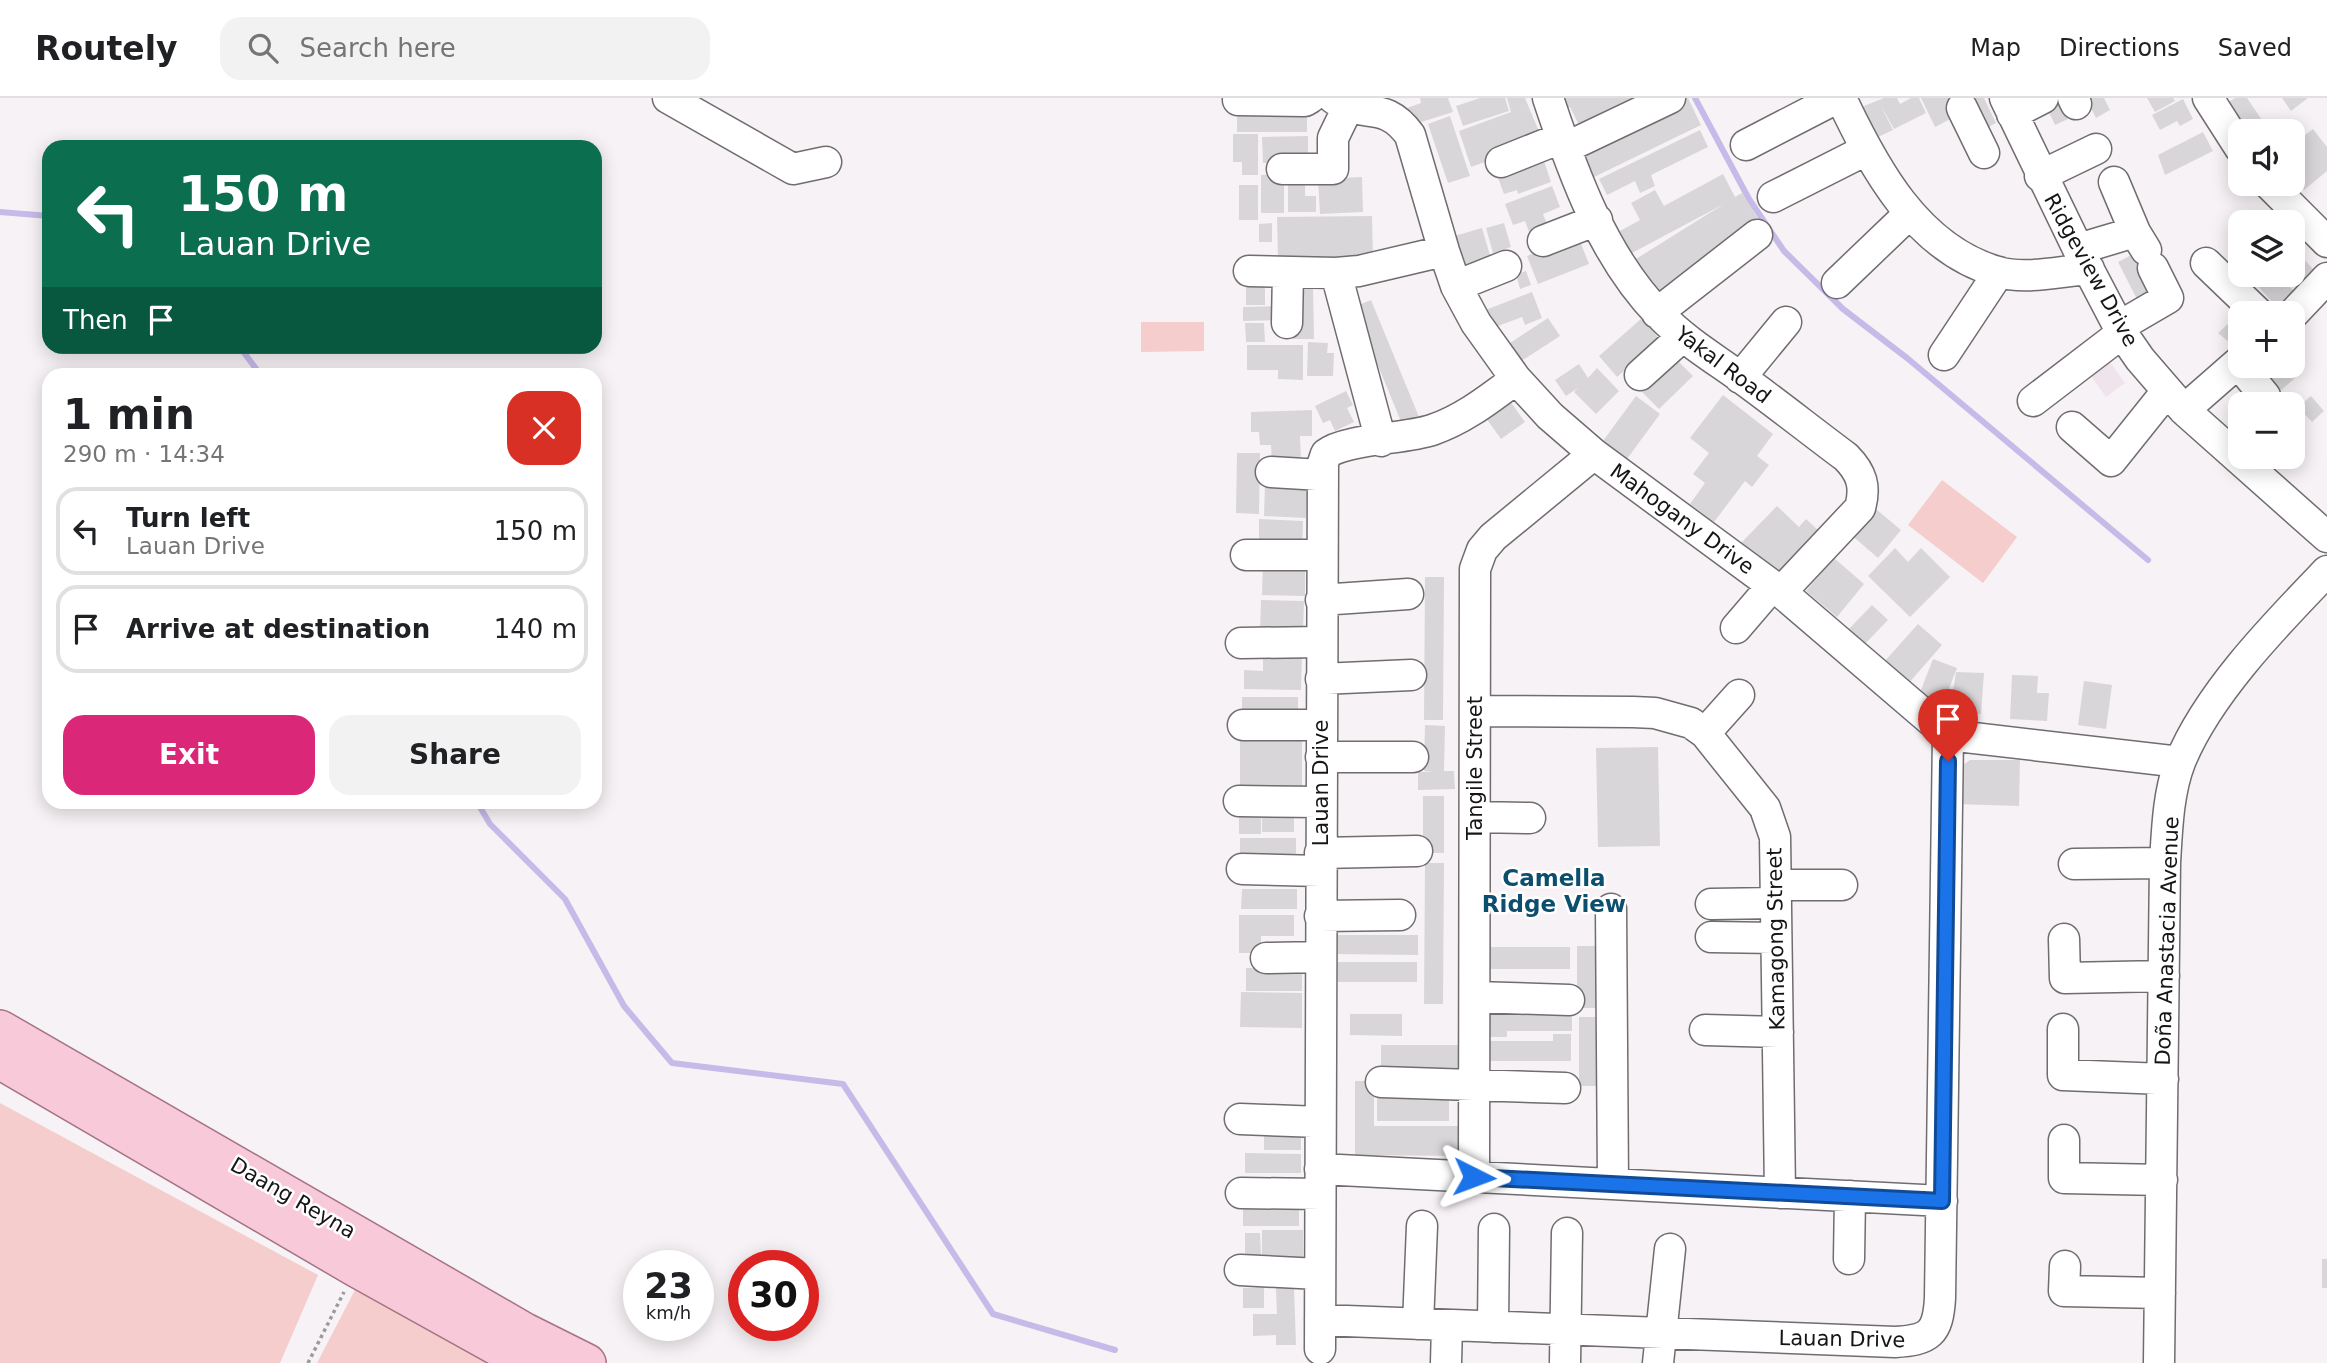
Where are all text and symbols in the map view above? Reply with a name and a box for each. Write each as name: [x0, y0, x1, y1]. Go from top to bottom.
search box: [220, 17, 710, 80]
text: Routely: [35, 29, 178, 68]
icon: search: [244, 29, 282, 67]
text: Search here: [300, 33, 456, 63]
text: Map: [1970, 34, 2021, 62]
text: Directions: [2059, 34, 2180, 62]
text: Saved: [2218, 34, 2292, 62]
map controls: [2228, 119, 2305, 469]
button: sound: [2228, 119, 2305, 196]
text: 150 m: [178, 166, 348, 223]
icon: left: [63, 168, 154, 259]
street label: Ridgeview Drive: [2039, 189, 2143, 351]
button: layers: [2228, 210, 2305, 287]
text: Lauan Drive: [178, 225, 371, 263]
icon: arrive: [142, 301, 180, 339]
button: +: [2228, 301, 2305, 378]
text: Then: [63, 305, 128, 335]
street label: Yakal Road: [1670, 321, 1775, 408]
text: 1 min: [63, 390, 195, 439]
button: close: [507, 391, 581, 465]
button: −: [2228, 392, 2305, 469]
text: 290 m · 14:34: [63, 441, 225, 467]
street label: Mahogany Drive: [1605, 459, 1759, 579]
text: Turn left: [126, 503, 250, 533]
icon: left: [67, 512, 105, 550]
text: 150 m: [494, 516, 577, 546]
text: Lauan Drive: [126, 533, 265, 559]
icon: arrive: [67, 610, 105, 648]
text: Arrive at destination: [126, 614, 430, 644]
text: 140 m: [494, 614, 577, 644]
pin: [1918, 689, 1978, 761]
street label: Tangile Street: [1463, 696, 1487, 841]
icon: arrive: [1929, 700, 1967, 738]
button: Exit: [63, 715, 315, 795]
button: Share: [329, 715, 581, 795]
street label: Lauan Drive: [1309, 720, 1333, 846]
street label: Doña Anastacia Avenue: [2151, 816, 2183, 1066]
street label: Kamagong Street: [1762, 847, 1790, 1031]
district label: Camella Ridge View: [1482, 865, 1626, 917]
position arrow: [1437, 1140, 1511, 1214]
street label: Daang Reyna: [226, 1153, 360, 1243]
speed limit sign: 30: [728, 1250, 819, 1341]
text: 23: [644, 1266, 693, 1306]
text: km/h: [646, 1302, 691, 1323]
street label: Lauan Drive: [1778, 1326, 1906, 1352]

